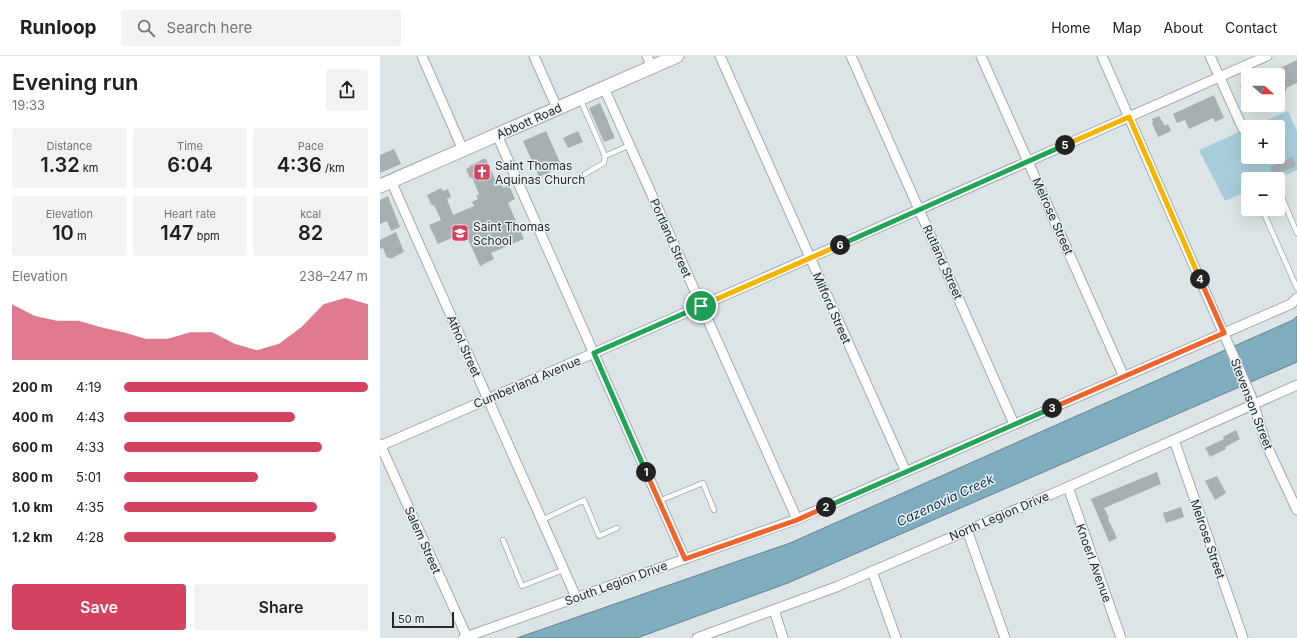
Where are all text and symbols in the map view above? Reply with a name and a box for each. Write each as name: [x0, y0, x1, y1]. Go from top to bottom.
search box: [121, 10, 401, 46]
text: Runloop: [20, 16, 97, 39]
icon: search: [135, 17, 157, 39]
text: Search here: [167, 18, 252, 37]
text: Home: [1051, 19, 1090, 36]
text: Map: [1112, 19, 1142, 36]
text: About: [1164, 19, 1203, 36]
text: Contact: [1225, 19, 1277, 36]
north arrow: [1241, 68, 1285, 112]
map controls: [1241, 68, 1285, 216]
text: Evening run: [12, 69, 138, 95]
button: share: [326, 69, 368, 111]
text: 19:33: [12, 97, 45, 113]
street label: Abbott Road: [494, 100, 564, 142]
button: +: [1241, 120, 1285, 164]
pin: 5: [1055, 135, 1075, 155]
text: 5: [1061, 138, 1069, 152]
text: Distance: [47, 139, 92, 153]
text: Time: [177, 139, 203, 153]
text: Pace: [298, 139, 324, 153]
text: 1.32: [40, 153, 80, 177]
text: 6:04: [167, 153, 213, 177]
text: 4:36: [277, 153, 322, 177]
place label: Saint Thomas Aquinas Church: [495, 158, 585, 187]
text: km: [80, 161, 98, 175]
text: /km: [322, 161, 345, 175]
church icon: Saint Thomas Aquinas Church: [472, 162, 492, 182]
button: −: [1241, 172, 1285, 216]
street label: Melrose Street: [1029, 175, 1077, 257]
street label: Portland Street: [647, 196, 695, 280]
text: Elevation: [46, 207, 93, 221]
text: Heart rate: [164, 207, 216, 221]
text: kcal: [300, 207, 321, 221]
place label: Saint Thomas School: [473, 219, 550, 248]
text: 10: [52, 221, 74, 245]
text: 147: [160, 221, 194, 245]
text: 82: [298, 221, 323, 245]
street label: Rutland Street: [920, 222, 966, 302]
school or university icon: Saint Thomas School: [450, 223, 470, 243]
text: m: [74, 229, 87, 243]
text: bpm: [194, 229, 220, 243]
pin: 6: [830, 235, 850, 255]
text: 6: [836, 238, 844, 252]
text: Elevation: [12, 268, 68, 284]
text: 238–247 m: [299, 268, 368, 284]
pin: 4: [1190, 269, 1210, 289]
street label: Milford Street: [810, 270, 855, 346]
text: 4: [1196, 272, 1204, 286]
pin: [684, 289, 718, 323]
icon: arrive: [690, 295, 712, 317]
street label: Athol Street: [444, 313, 484, 379]
street label: Cumberland Avenue: [471, 353, 583, 411]
street label: Stevenson Street: [1228, 356, 1276, 452]
text: 200 m: [12, 379, 53, 395]
text: 4:19: [76, 379, 102, 395]
pin: 3: [1042, 398, 1062, 418]
text: 3: [1048, 401, 1056, 415]
text: 400 m: [12, 409, 53, 425]
text: 4:43: [76, 409, 105, 425]
text: 600 m: [12, 439, 53, 455]
text: 4:33: [76, 439, 104, 455]
pin: 1: [636, 462, 656, 482]
text: 1: [644, 465, 648, 479]
text: 800 m: [12, 469, 53, 485]
text: 5:01: [76, 469, 101, 485]
water label: Cazenovia Creek: [894, 470, 997, 530]
street label: North Legion Drive: [947, 488, 1051, 544]
pin: 2: [816, 497, 836, 517]
street label: Melrose Street: [1187, 497, 1229, 581]
text: 1.0 km: [12, 499, 53, 515]
text: 4:35: [76, 499, 104, 515]
text: 2: [823, 500, 829, 514]
street label: Salem Street: [401, 504, 445, 576]
street label: Knoerl Avenue: [1073, 522, 1115, 604]
text: 1.2 km: [12, 529, 53, 545]
text: 4:28: [76, 529, 104, 545]
street label: South Legion Drive: [563, 558, 669, 608]
button: Save: [12, 584, 186, 630]
button: Share: [194, 584, 368, 630]
scale bar: [392, 610, 454, 629]
text: 50 m: [398, 612, 424, 626]

